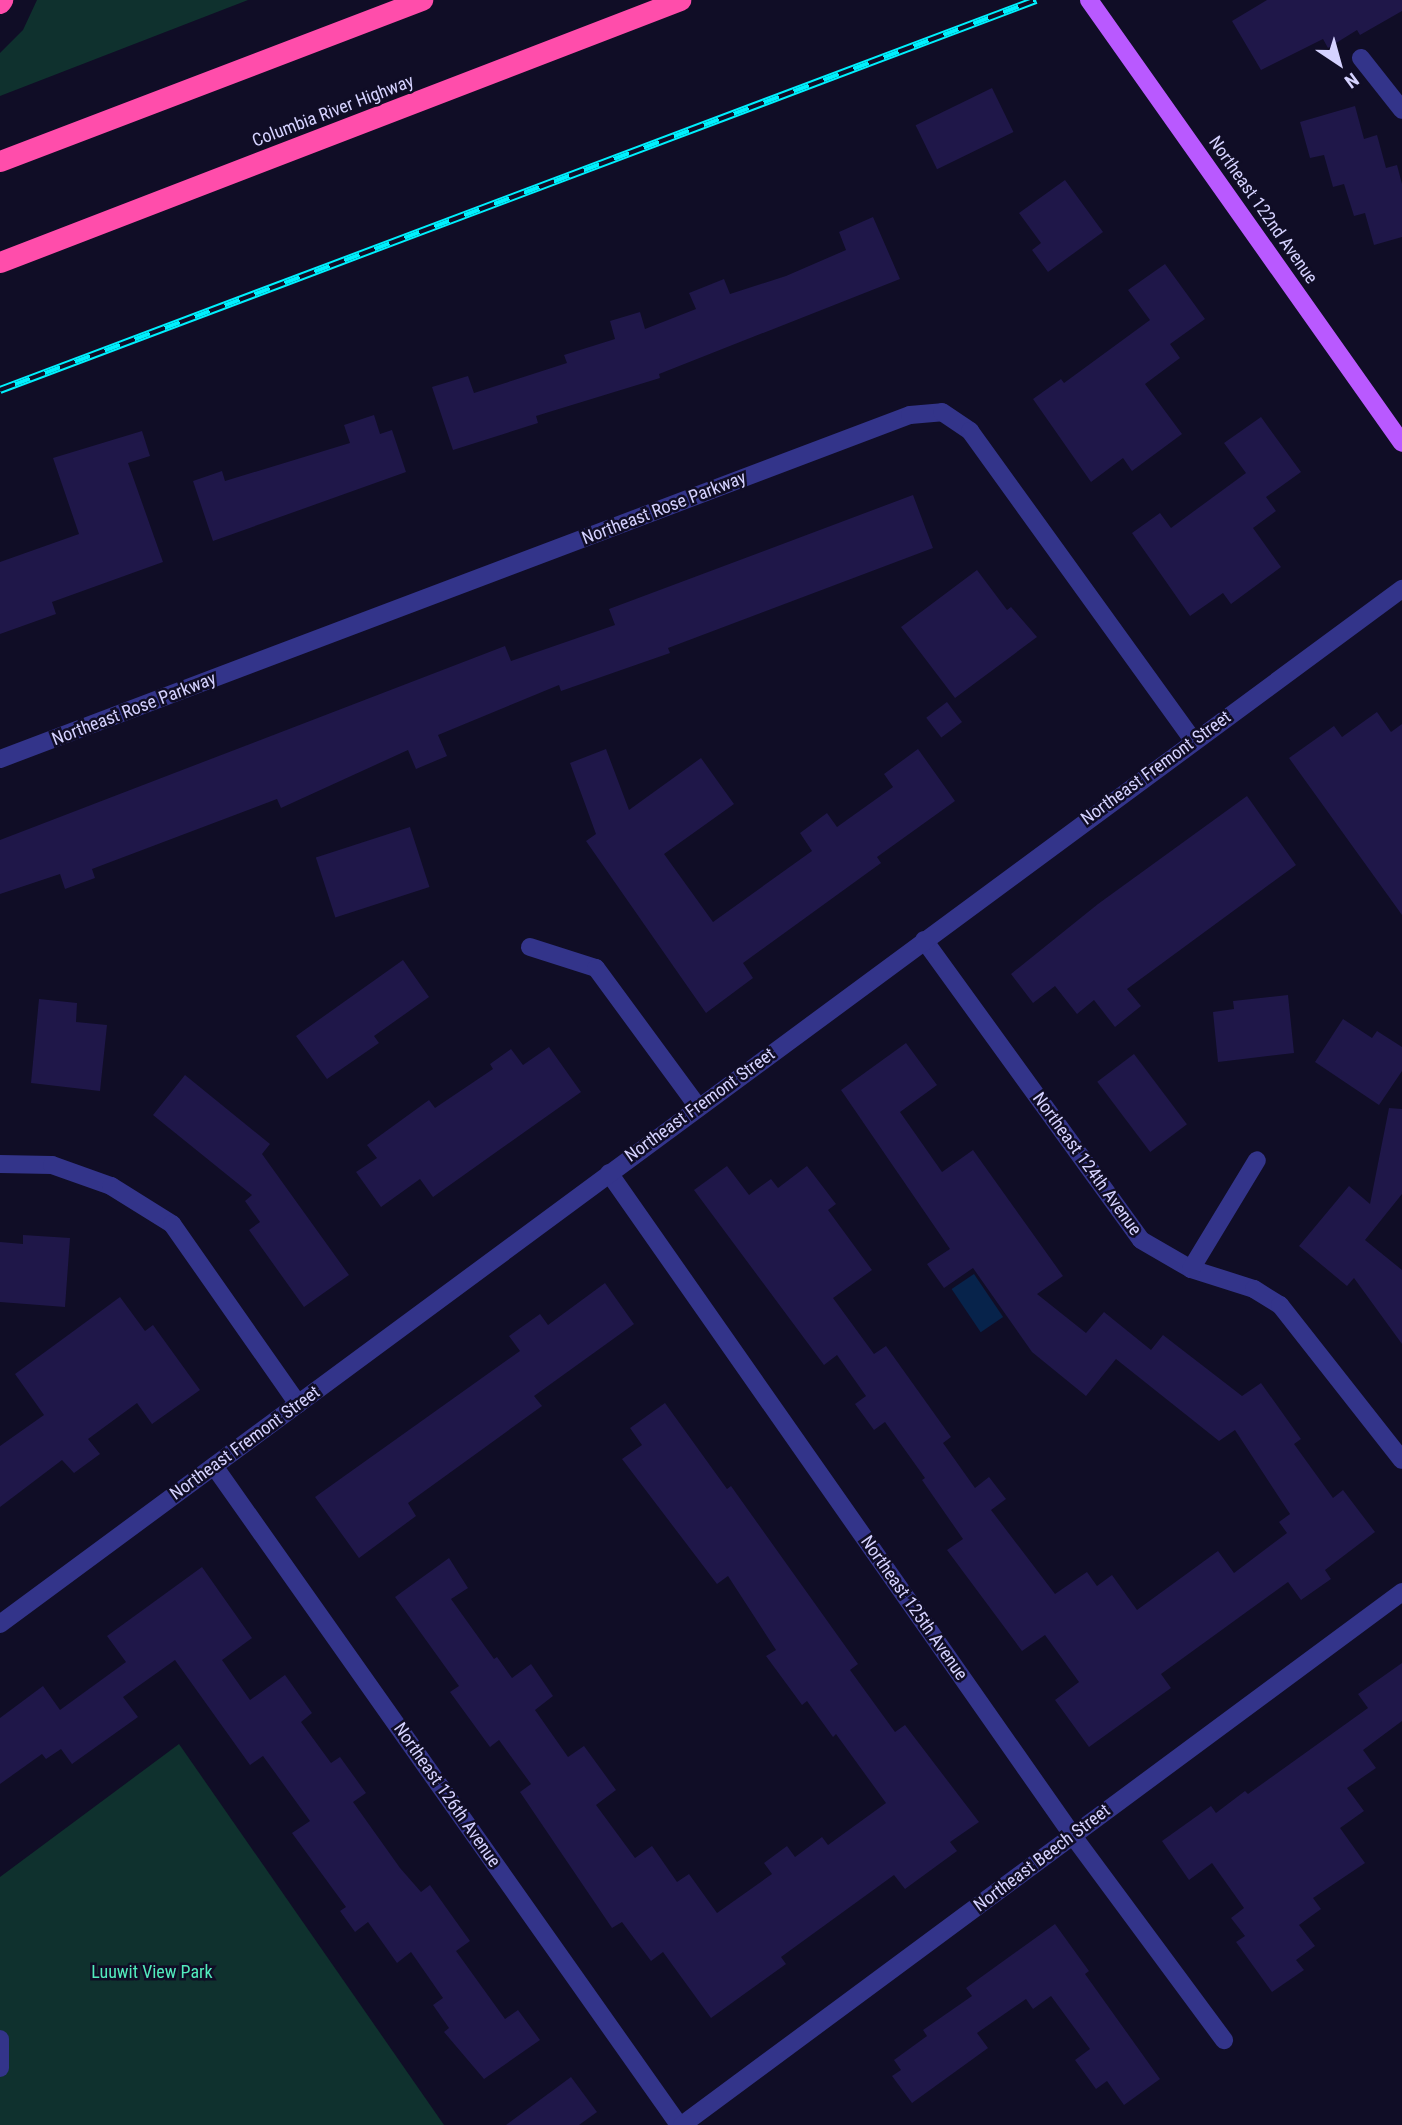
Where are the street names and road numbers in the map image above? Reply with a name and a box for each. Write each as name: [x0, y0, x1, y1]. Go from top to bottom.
street label: Columbia River Highway: [249, 70, 417, 152]
street label: Northeast 122nd Avenue: [1204, 132, 1322, 288]
street label: Northeast Rose Parkway: [579, 467, 749, 549]
street label: Northeast Rose Parkway: [49, 668, 219, 750]
street label: Northeast Fremont Street: [1077, 706, 1235, 830]
street label: Northeast Fremont Street: [621, 1043, 779, 1167]
street label: Northeast 124th Avenue: [1028, 1088, 1146, 1240]
street label: Northeast Fremont Street: [166, 1381, 324, 1505]
street label: Northeast 125th Avenue: [856, 1532, 972, 1684]
street label: Northeast 126th Avenue: [389, 1719, 505, 1871]
street label: Northeast Beech Street: [970, 1800, 1114, 1916]

